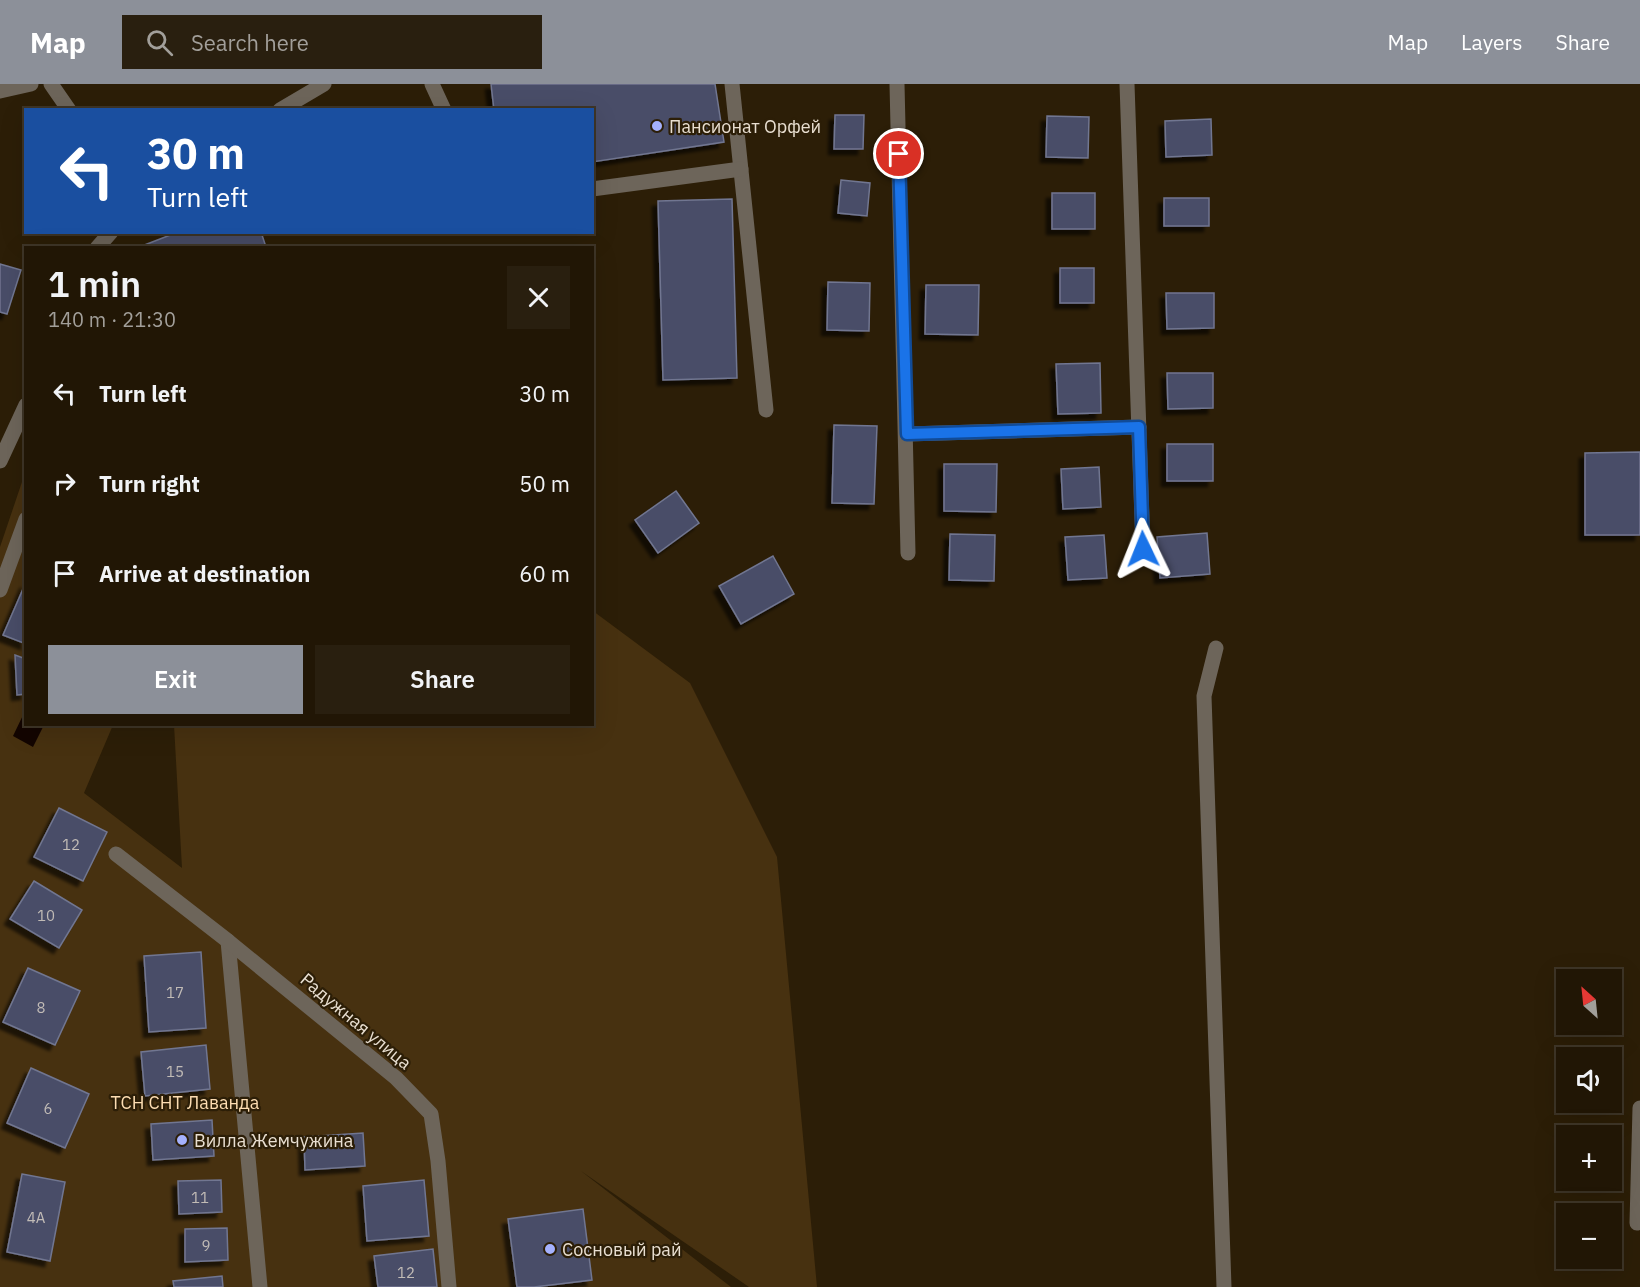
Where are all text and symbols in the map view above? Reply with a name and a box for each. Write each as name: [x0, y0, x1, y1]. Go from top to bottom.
search box: [122, 15, 542, 69]
text: Map: [30, 24, 86, 61]
icon: search: [143, 26, 176, 59]
text: Search here: [191, 28, 309, 57]
text: Map: [1388, 28, 1428, 56]
text: Layers: [1461, 28, 1523, 56]
text: Share: [1556, 28, 1610, 56]
place label: Пансионат Орфей: [669, 115, 821, 138]
marker: Пансионат Орфей: [650, 119, 664, 133]
text: 30 m: [147, 126, 245, 181]
pin: [873, 128, 924, 179]
icon: left: [48, 132, 126, 210]
icon: arrive: [882, 137, 915, 170]
text: Turn left: [147, 179, 248, 214]
text: 1 min: [48, 260, 141, 307]
button: close: [507, 266, 570, 329]
text: 140 m · 21:30: [48, 306, 176, 333]
icon: left: [48, 377, 81, 410]
text: Turn left: [99, 379, 187, 408]
text: 30 m: [519, 379, 570, 408]
icon: right: [48, 467, 81, 500]
text: Turn right: [99, 469, 200, 498]
text: 50 m: [519, 469, 570, 498]
position arrow: [1111, 517, 1175, 581]
icon: arrive: [48, 557, 81, 590]
text: Arrive at destination: [99, 559, 310, 588]
text: 60 m: [519, 559, 570, 588]
button: Exit: [48, 645, 303, 714]
button: Share: [315, 645, 570, 714]
house number: 12: [62, 835, 80, 854]
house number: 10: [37, 906, 55, 925]
street label: Радужная улица: [296, 968, 417, 1074]
north arrow: [1556, 969, 1622, 1035]
map controls: [1556, 969, 1622, 1269]
house number: 17: [166, 983, 184, 1002]
house number: 8: [36, 998, 46, 1017]
button: sound: [1556, 1047, 1622, 1113]
house number: 15: [166, 1062, 184, 1081]
park label: ТСН СНТ Лаванда: [111, 1091, 260, 1114]
house number: 6: [43, 1099, 53, 1118]
button: +: [1556, 1125, 1622, 1191]
place label: Вилла Жемчужина: [194, 1129, 354, 1152]
marker: Вилла Жемчужина: [175, 1133, 189, 1147]
house number: 11: [191, 1188, 209, 1207]
button: −: [1556, 1203, 1622, 1269]
house number: 4А: [27, 1208, 46, 1227]
house number: 9: [201, 1236, 211, 1255]
place label: Сосновый рай: [562, 1238, 682, 1261]
marker: Сосновый рай: [543, 1242, 557, 1256]
house number: 12: [397, 1263, 415, 1282]

